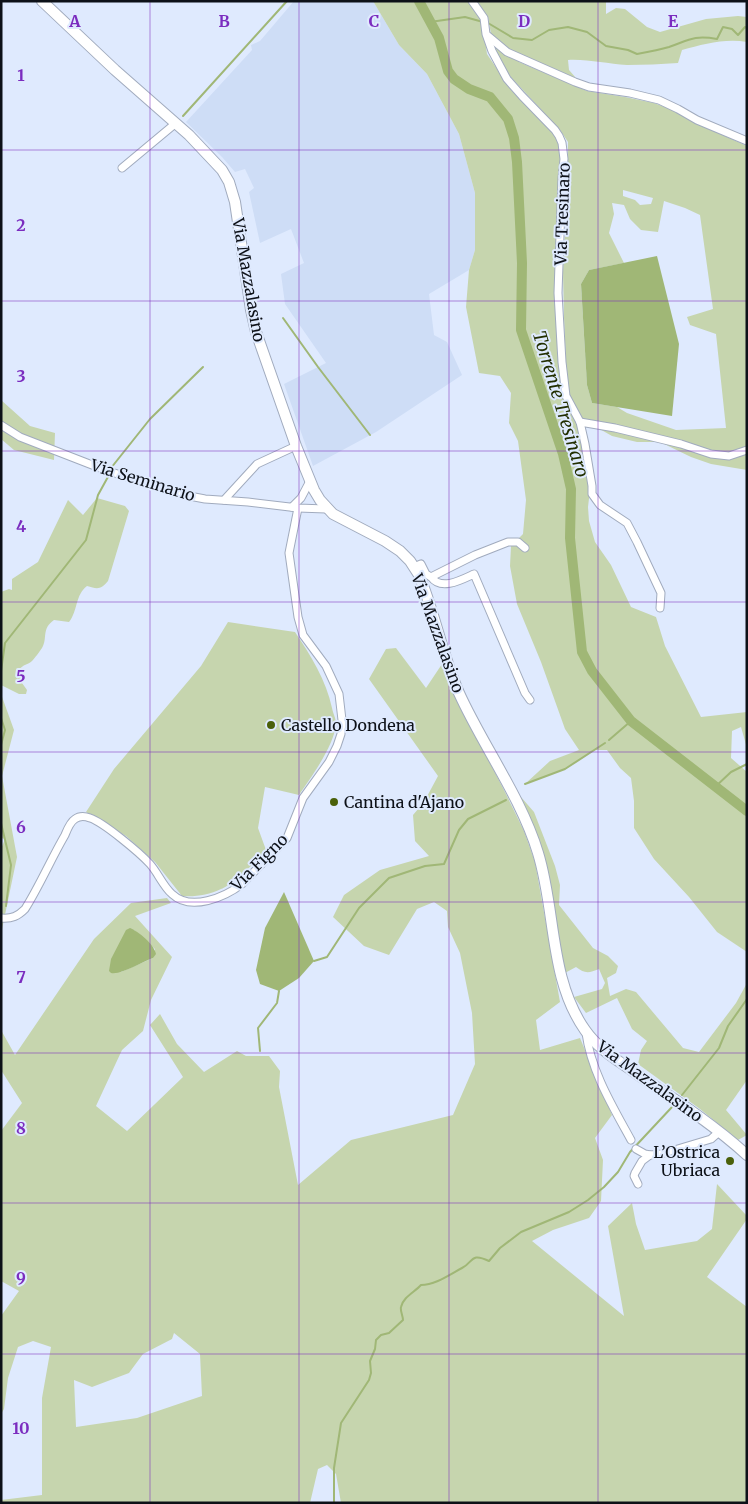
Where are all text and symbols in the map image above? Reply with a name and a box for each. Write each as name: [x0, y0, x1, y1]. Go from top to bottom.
text: A: [68, 11, 81, 31]
text: B: [218, 11, 230, 31]
text: C: [369, 11, 379, 31]
text: D: [518, 11, 530, 31]
text: E: [668, 11, 679, 31]
text: 1: [17, 65, 25, 85]
street label: Via Tresinaro: [550, 162, 574, 267]
text: 2: [16, 215, 26, 235]
street label: Via Mazzalasino: [228, 216, 270, 343]
water label: Torrente Tresinaro: [528, 328, 594, 480]
text: 3: [16, 366, 26, 386]
street label: Via Seminario: [87, 454, 198, 505]
text: 4: [16, 516, 26, 536]
street label: Via Mazzalasino: [407, 570, 469, 695]
text: 5: [16, 666, 26, 686]
place label: Castello Dondena: [281, 715, 415, 735]
marker: Castello Dondena: [265, 719, 277, 731]
place label: Cantina d'Ajano: [344, 792, 464, 812]
marker: Cantina d'Ajano: [328, 796, 340, 808]
text: 6: [16, 817, 26, 837]
street label: Via Figno: [226, 829, 292, 895]
text: 7: [16, 967, 26, 987]
street label: Via Mazzalasino: [593, 1035, 707, 1126]
text: 8: [16, 1118, 26, 1138]
place label: L’Ostrica Ubriaca: [653, 1142, 720, 1180]
marker: L’Ostrica Ubriaca: [724, 1155, 736, 1167]
text: 9: [16, 1268, 26, 1288]
text: 10: [12, 1418, 30, 1438]

